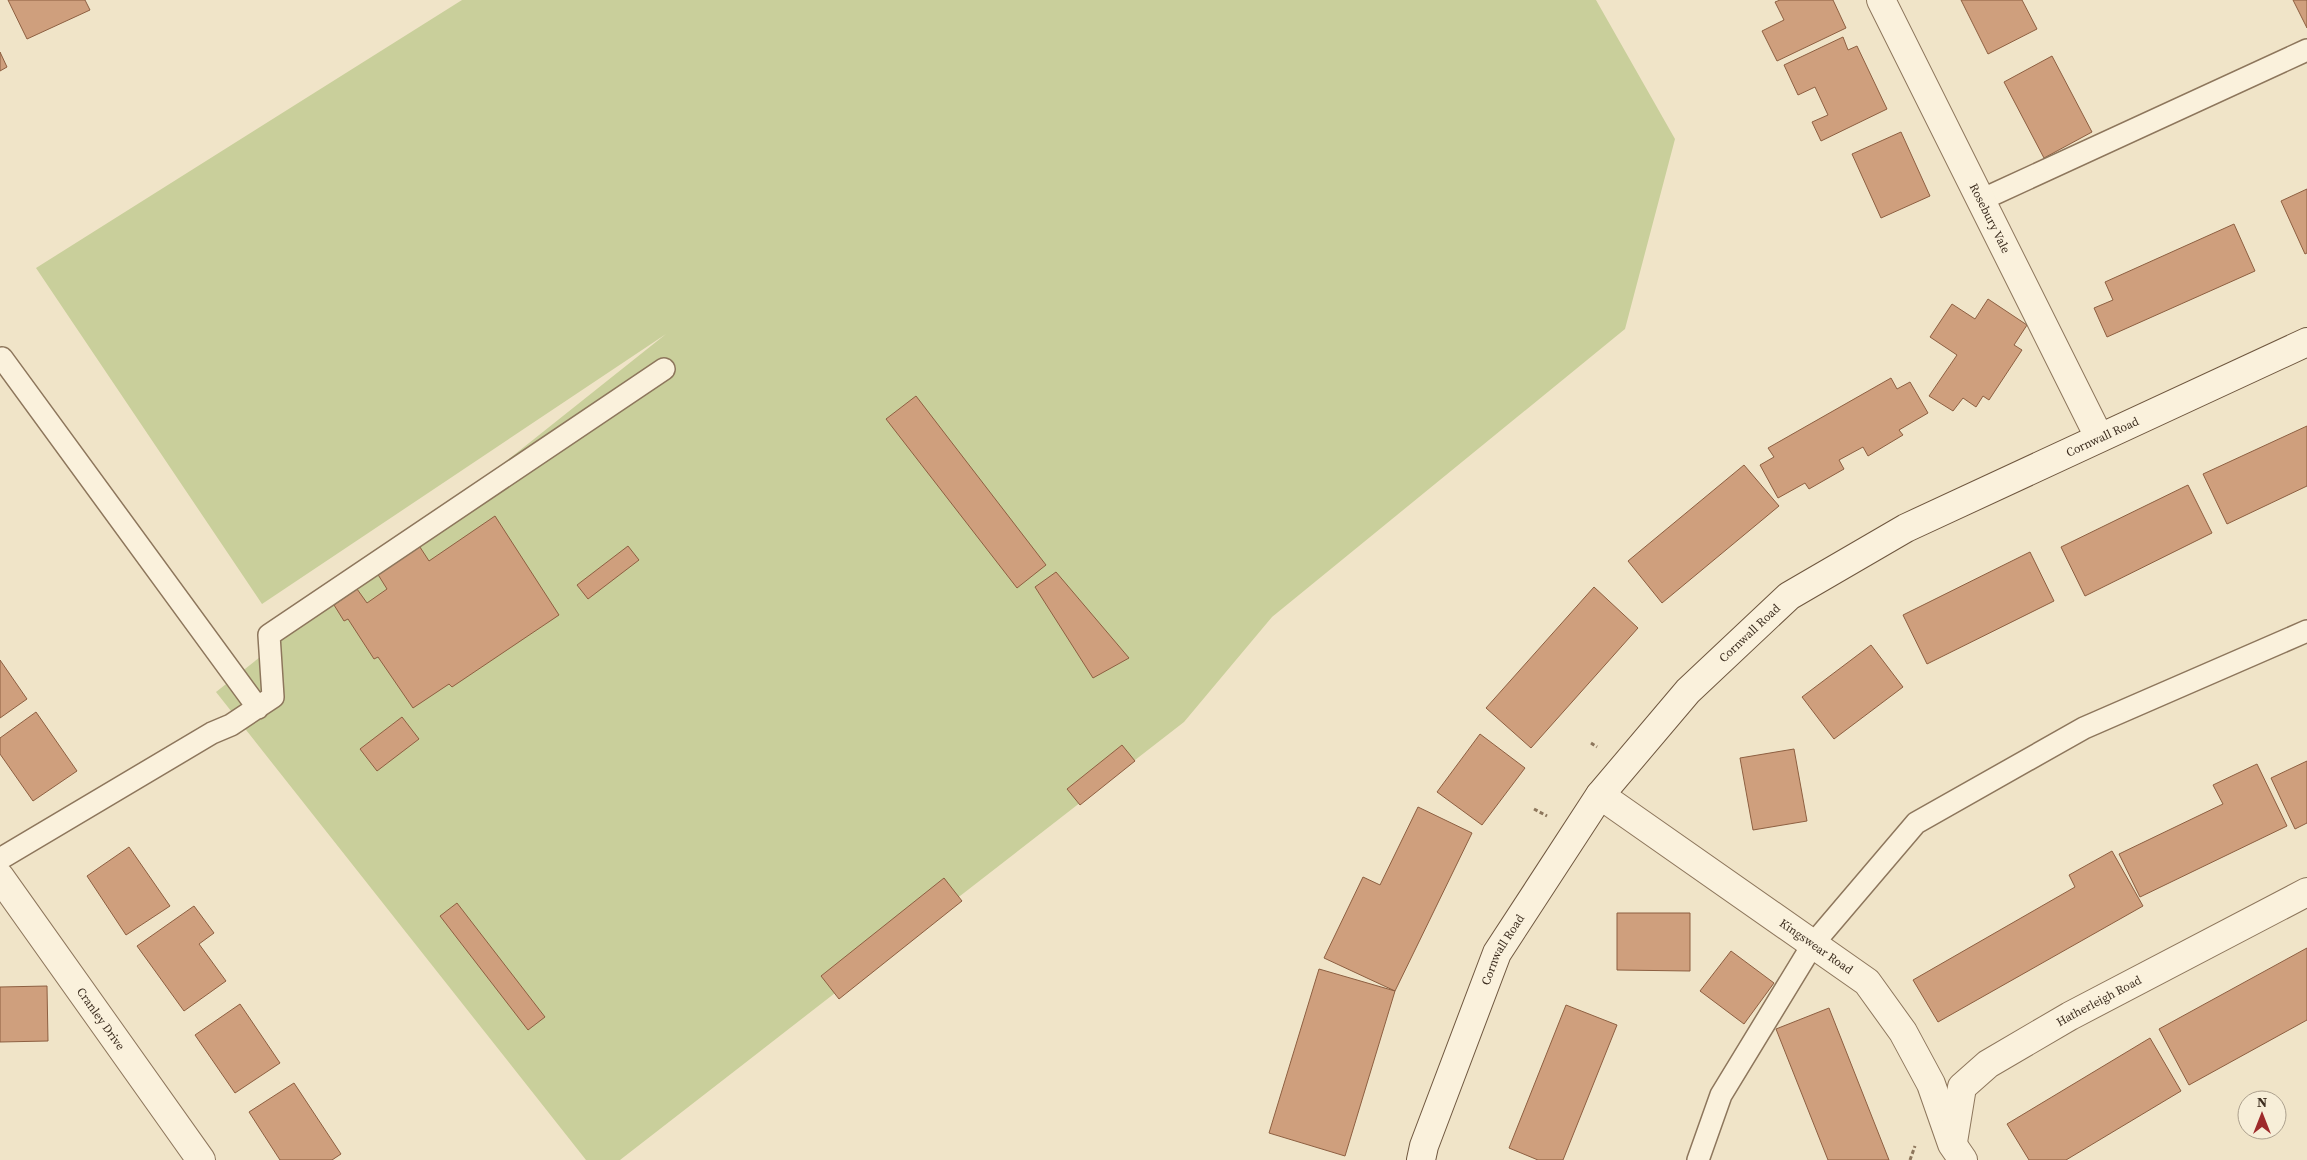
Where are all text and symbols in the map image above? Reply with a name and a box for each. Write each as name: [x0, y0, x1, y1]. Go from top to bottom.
street label: Rosebury Vale: [1966, 181, 2014, 256]
street label: Cornwall Road: [2063, 413, 2142, 461]
street label: Cornwall Road: [1715, 600, 1784, 666]
street label: Cornwall Road: [1478, 911, 1528, 988]
street label: Kingswear Road: [1776, 915, 1856, 978]
street label: Hatherleigh Road: [2053, 972, 2144, 1030]
street label: Cranley Drive: [73, 984, 129, 1053]
north arrow: [2237, 1090, 2287, 1140]
text: N: [2257, 1092, 2267, 1112]

